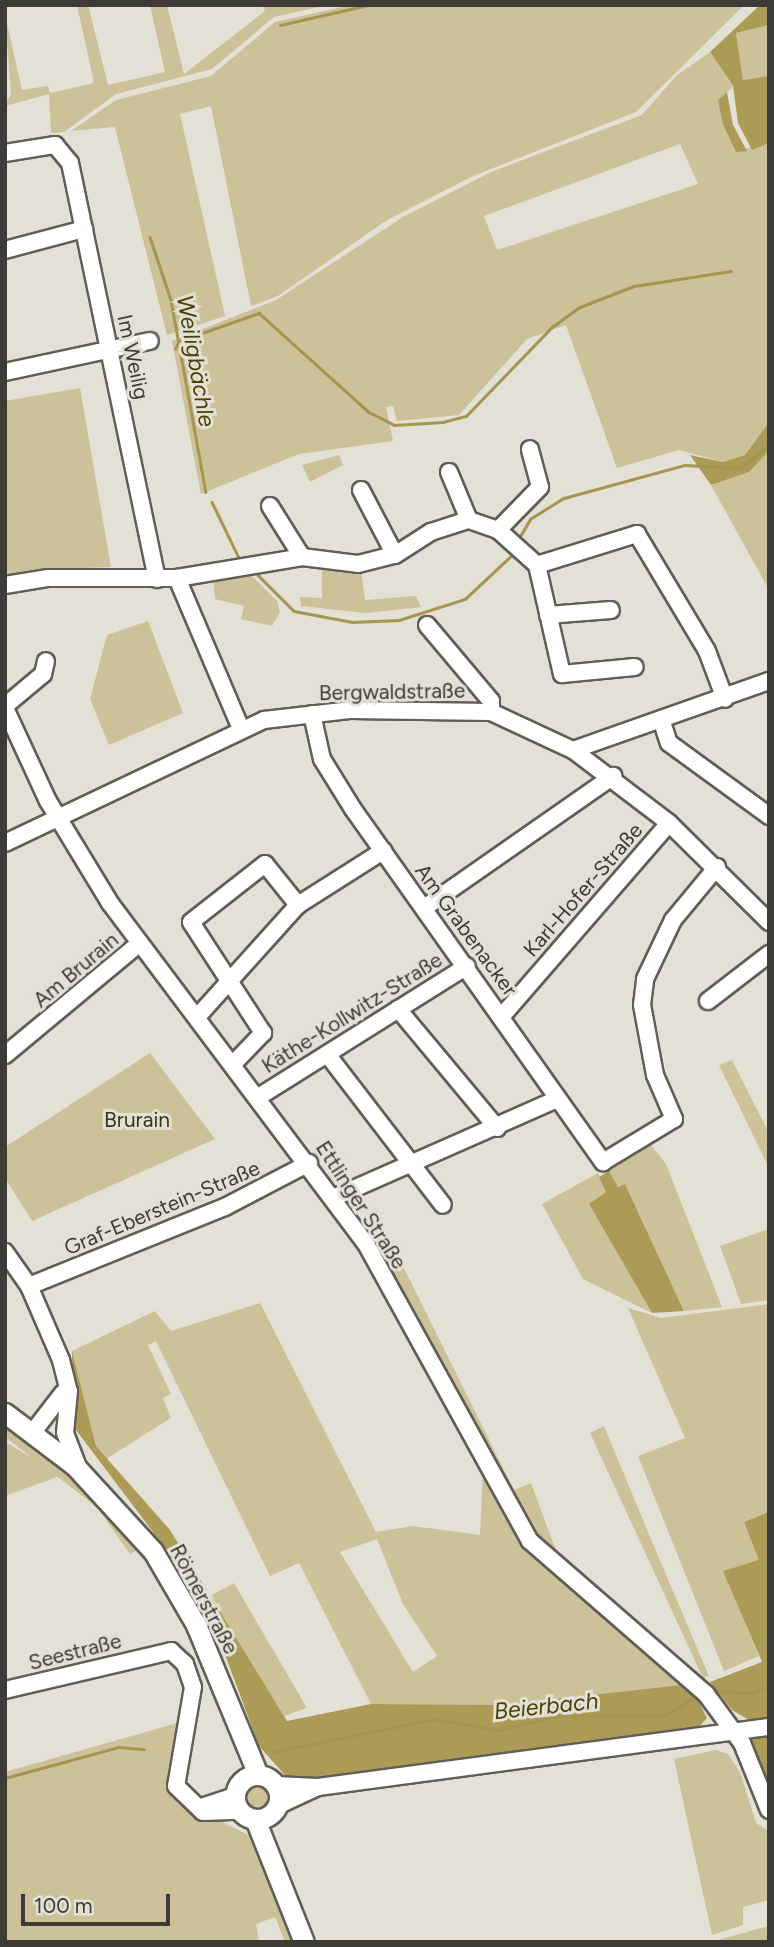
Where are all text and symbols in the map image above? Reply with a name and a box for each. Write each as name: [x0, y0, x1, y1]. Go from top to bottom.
water label: Weiligbächle: [171, 293, 221, 429]
street label: Im Weilig: [112, 312, 154, 402]
street label: Bergwaldstraße: [319, 678, 465, 706]
street label: Karl-Hofer-Straße: [518, 818, 648, 962]
street label: Am Grabenacker: [410, 859, 522, 1001]
street label: Am Brurain: [28, 927, 124, 1013]
street label: Käthe-Kollwitz-Straße: [257, 947, 447, 1079]
park label: Brurain: [104, 1107, 170, 1133]
street label: Ettlinger Straße: [310, 1136, 412, 1274]
street label: Graf-Eberstein-Straße: [60, 1155, 264, 1261]
street label: Römerstraße: [165, 1540, 243, 1658]
street label: Seestraße: [26, 1628, 124, 1676]
water label: Beierbach: [492, 1687, 600, 1725]
scale bar: [24, 1881, 173, 1925]
text: 100 m: [34, 1893, 93, 1918]

